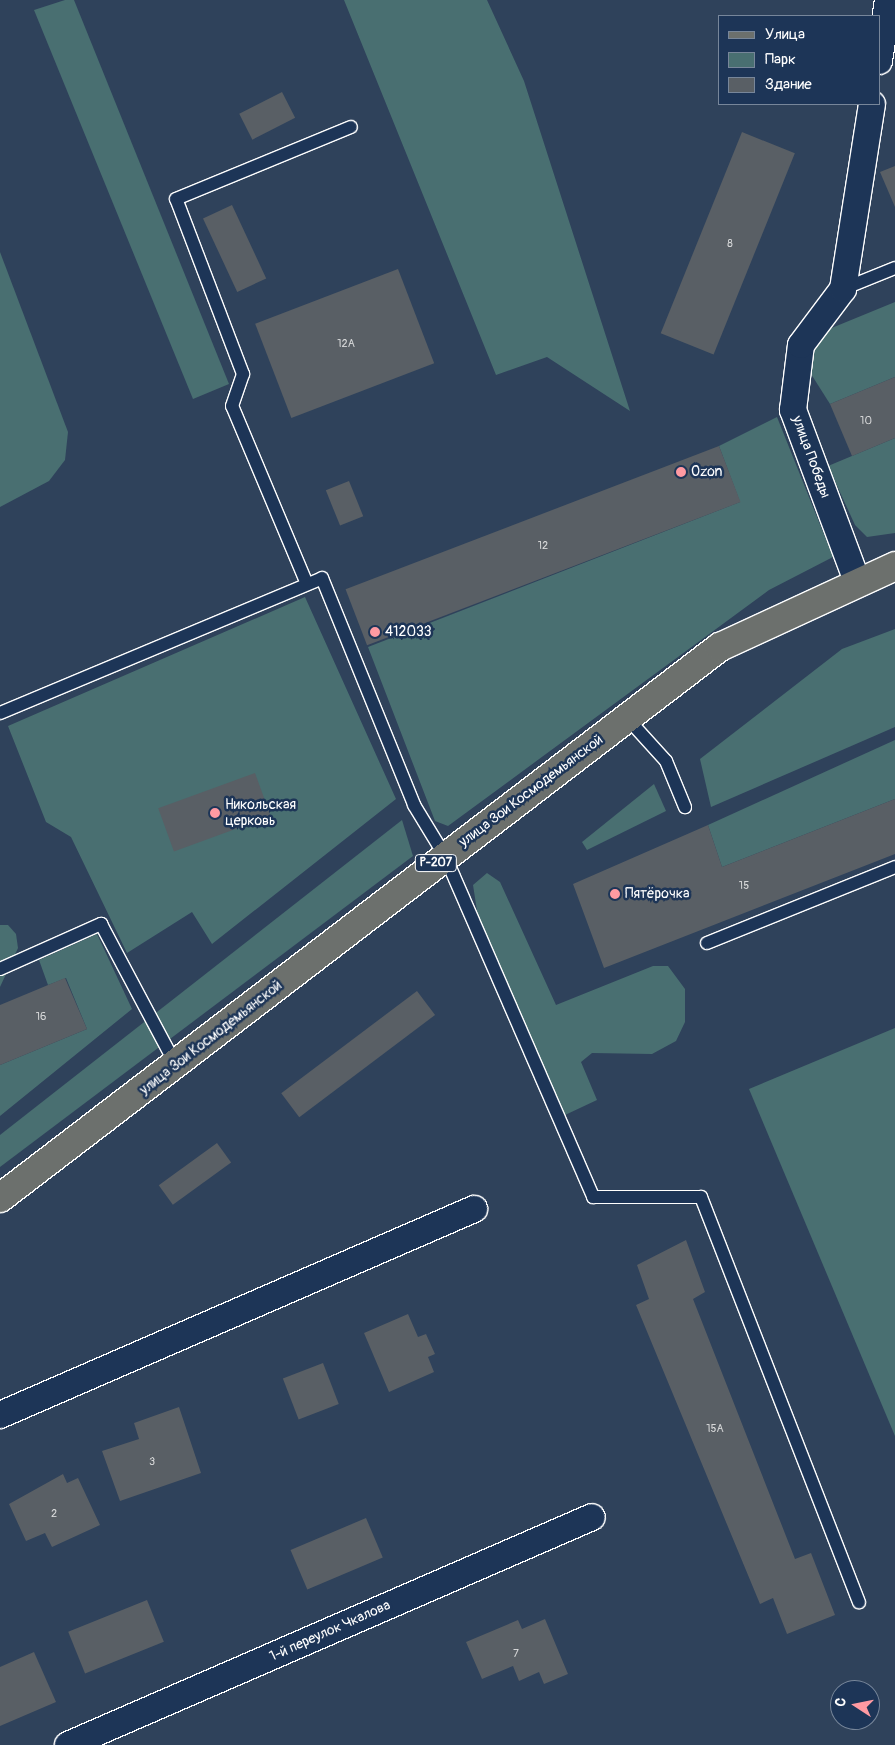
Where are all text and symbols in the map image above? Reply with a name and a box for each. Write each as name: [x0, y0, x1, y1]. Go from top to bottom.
legend: [718, 15, 880, 105]
text: Улица: [765, 25, 805, 44]
text: Парк: [765, 50, 796, 69]
text: Здание: [765, 75, 812, 94]
house number: 8: [727, 237, 733, 251]
house number: 12А: [337, 337, 355, 351]
street label: улица Победы: [788, 414, 834, 500]
house number: 10: [860, 414, 872, 428]
place label: Ozon: [691, 464, 722, 480]
marker: Ozon: [675, 466, 687, 478]
house number: 12: [538, 539, 548, 553]
place label: 412033: [385, 624, 432, 640]
marker: 412033: [369, 626, 381, 638]
street label: улица Зои Космодемьянской: [456, 731, 606, 851]
place label: Никольская церковь: [225, 797, 296, 830]
marker: Никольская церковь: [209, 807, 221, 819]
road number: Р-207: [415, 854, 457, 872]
house number: 15: [739, 879, 749, 893]
place label: Пятёрочка: [625, 886, 689, 902]
marker: Пятёрочка: [609, 888, 621, 900]
street label: улица Зои Космодемьянской: [137, 977, 285, 1099]
house number: 16: [36, 1010, 46, 1024]
house number: 15А: [706, 1422, 724, 1436]
house number: 3: [149, 1455, 155, 1469]
house number: 2: [51, 1507, 57, 1521]
street label: 1-й переулок Чкалова: [267, 1597, 393, 1665]
house number: 7: [513, 1647, 519, 1661]
north arrow: [830, 1680, 880, 1730]
text: С: [832, 1696, 850, 1708]

